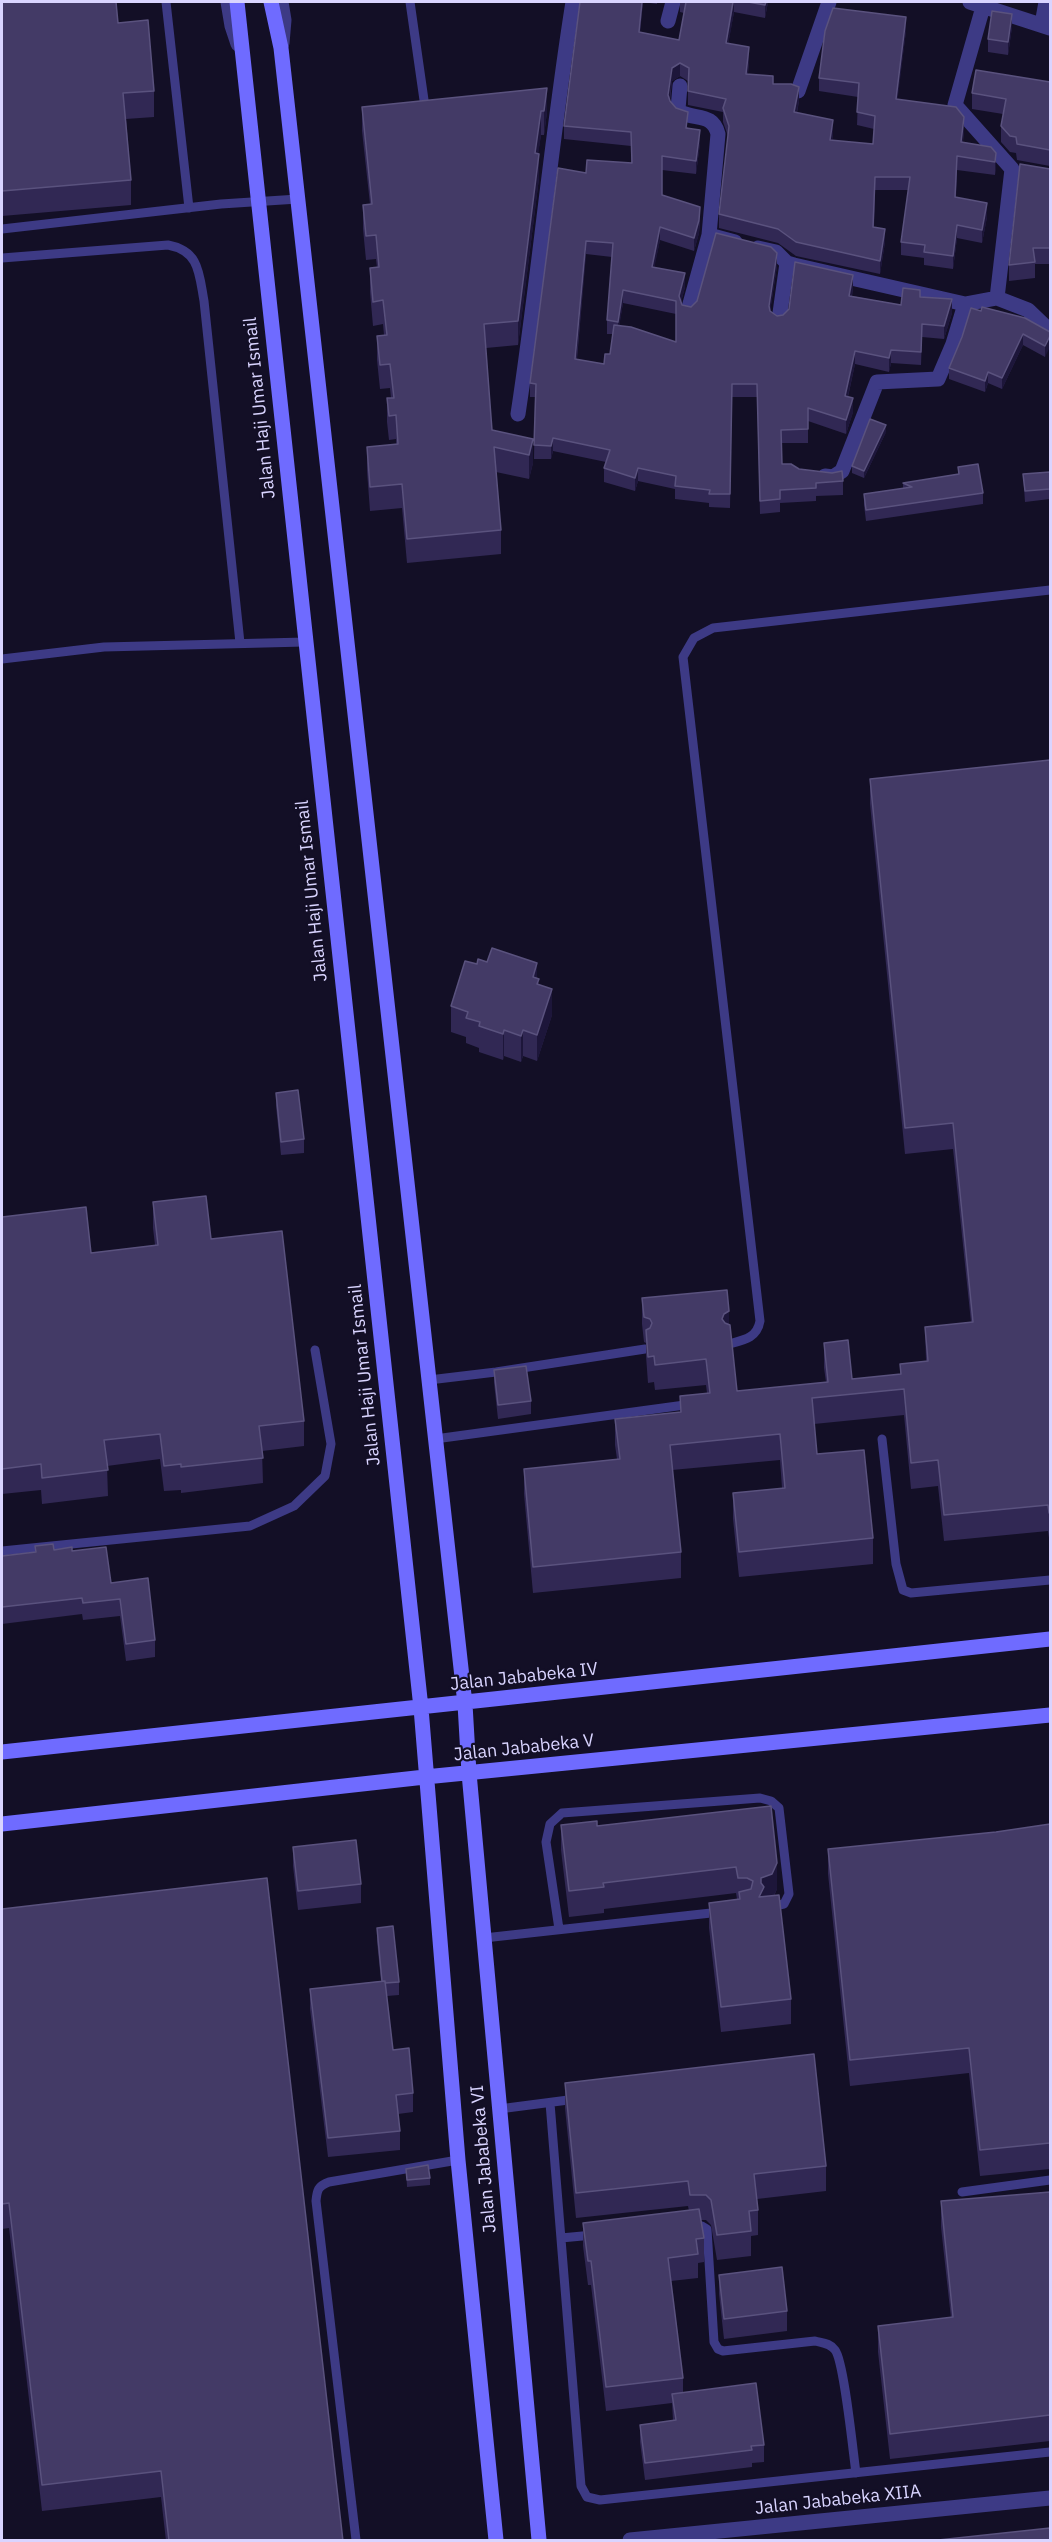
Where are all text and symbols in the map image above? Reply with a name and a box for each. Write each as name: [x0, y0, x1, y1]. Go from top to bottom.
street label: Jalan Haji Umar Ismail: [240, 316, 280, 500]
street label: Jalan Haji Umar Ismail: [292, 799, 332, 983]
street label: Jalan Haji Umar Ismail: [345, 1283, 385, 1467]
street label: Jalan Jababeka IV: [449, 1659, 599, 1695]
street label: Jalan Jababeka V: [453, 1730, 595, 1766]
street label: Jalan Jababeka VI: [467, 2084, 501, 2234]
street label: Jalan Jababeka XIIA: [754, 2481, 922, 2519]

